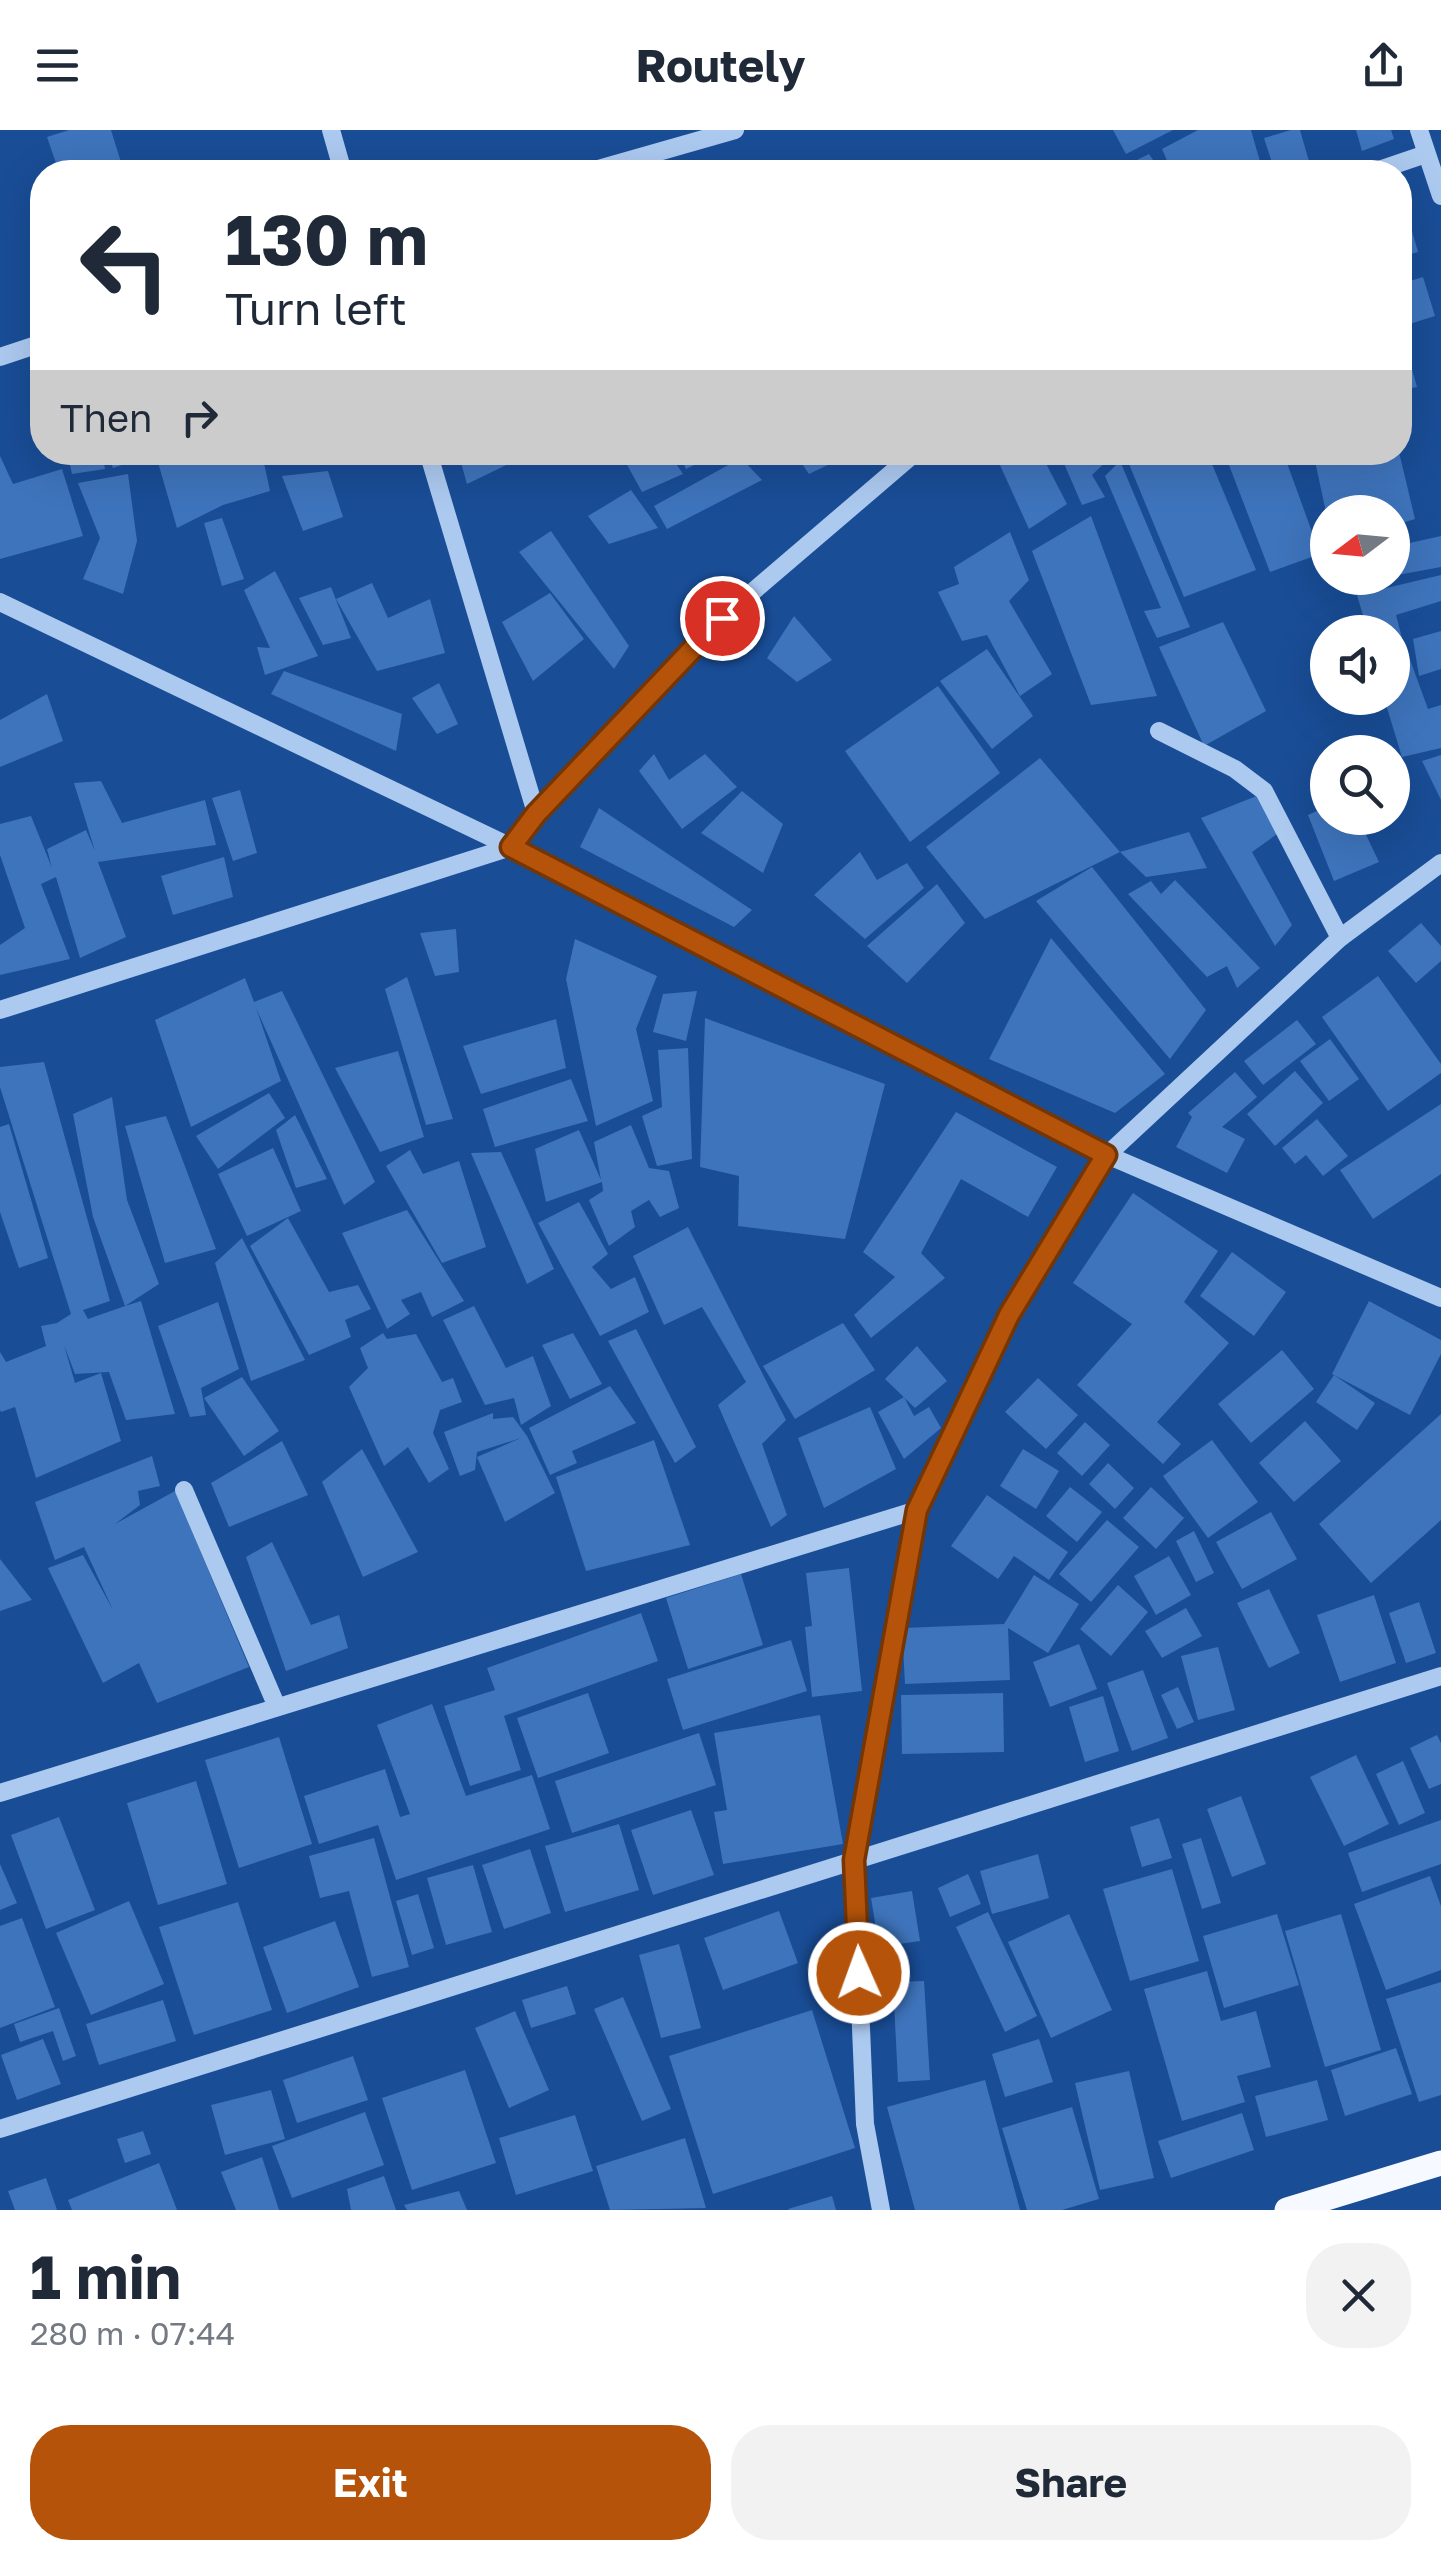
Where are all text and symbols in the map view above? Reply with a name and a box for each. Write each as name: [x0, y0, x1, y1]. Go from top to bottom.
icon: menu: [30, 38, 85, 93]
text: Routely: [635, 38, 806, 92]
icon: share: [1356, 38, 1411, 93]
text: 130 m: [225, 196, 428, 280]
icon: left: [60, 200, 190, 330]
text: Turn left: [225, 281, 407, 335]
icon: right: [172, 390, 227, 445]
text: Then: [60, 395, 152, 440]
north arrow: [1310, 495, 1410, 595]
map controls: [1310, 495, 1410, 835]
pin: [680, 576, 765, 661]
icon: arrive: [695, 591, 750, 646]
button: sound: [1310, 615, 1410, 715]
button: search: [1310, 735, 1410, 835]
position arrow: [807, 1921, 911, 2025]
text: 1 min: [30, 2240, 181, 2312]
button: close: [1306, 2243, 1411, 2348]
text: 280 m · 07:44: [30, 2314, 235, 2352]
button: Exit: [30, 2425, 711, 2540]
button: Share: [731, 2425, 1411, 2540]

